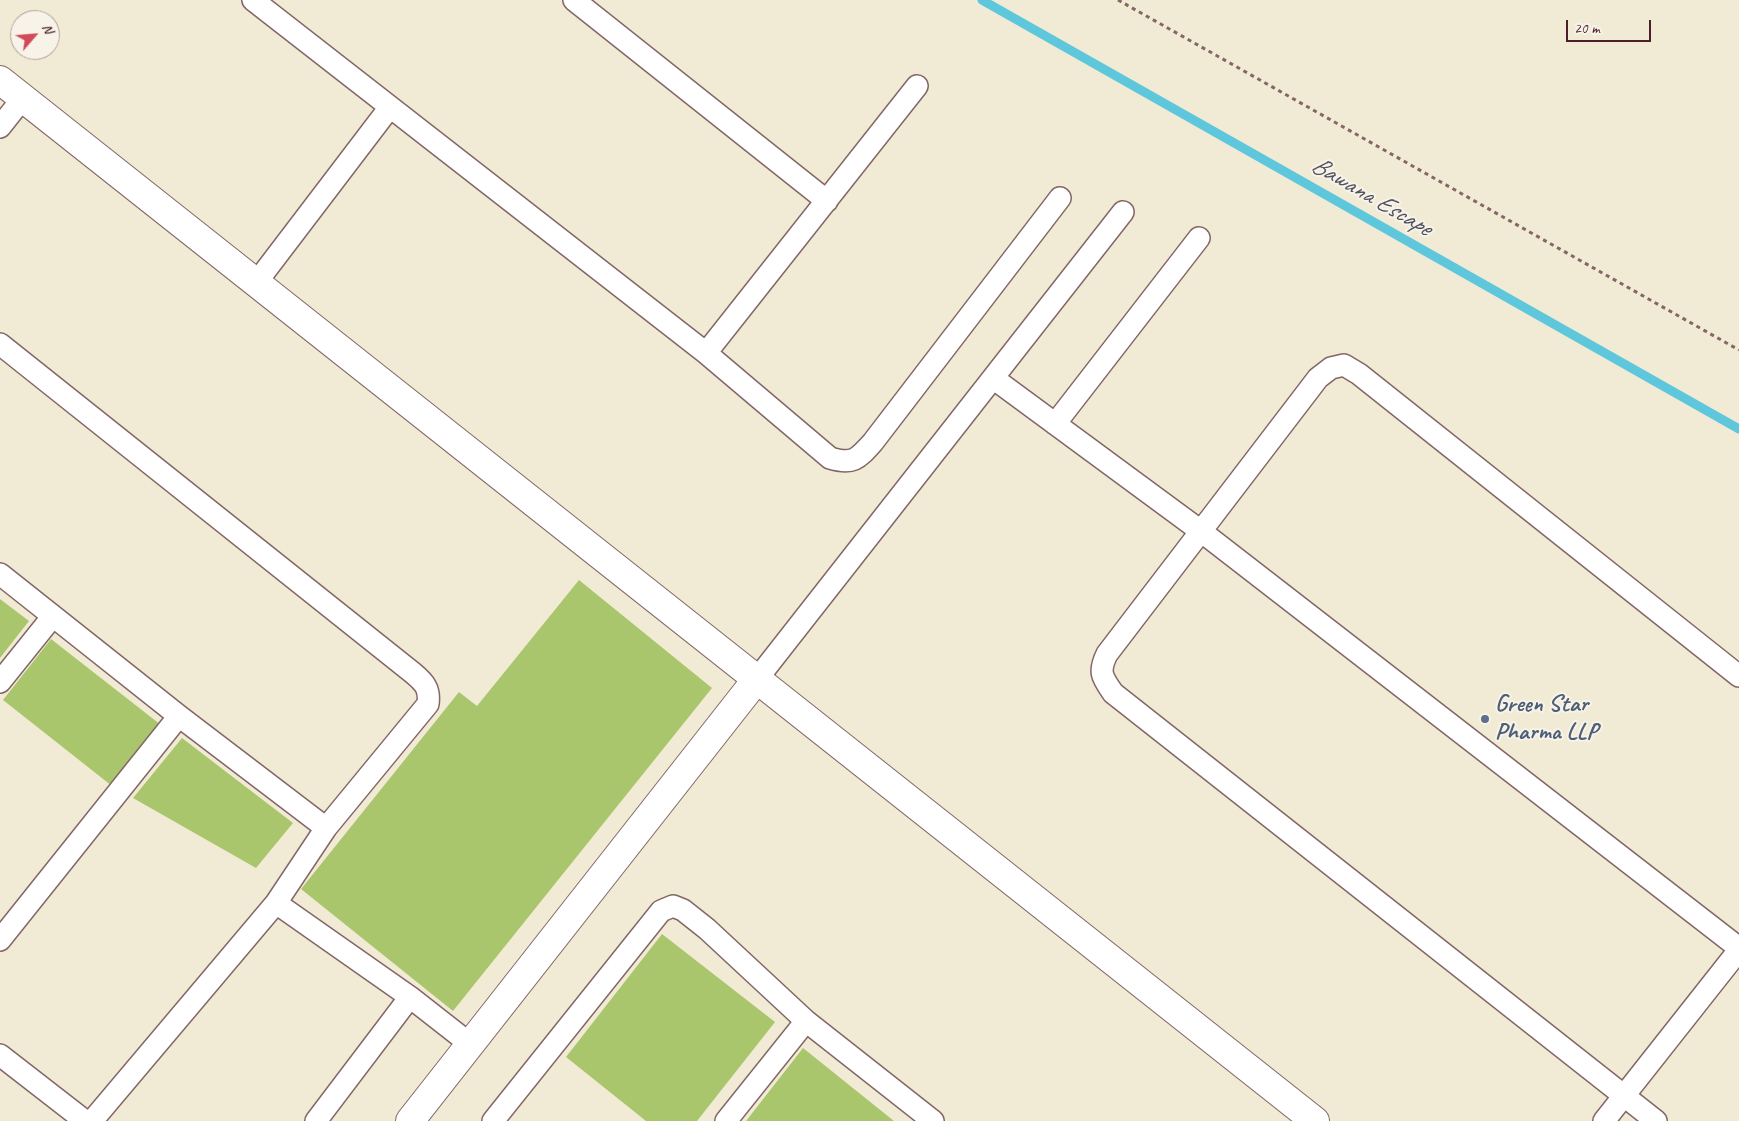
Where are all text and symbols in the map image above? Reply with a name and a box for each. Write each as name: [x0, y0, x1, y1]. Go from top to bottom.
north arrow: [10, 10, 60, 60]
scale bar: [1569, 10, 1654, 42]
text: 20 m: [1574, 19, 1600, 38]
text: N: [38, 21, 57, 36]
water label: Bawana Escape: [1306, 151, 1436, 243]
place label: Green Star Pharma LLP: [1495, 691, 1598, 747]
marker: Green Star Pharma LLP: [1479, 713, 1491, 725]

